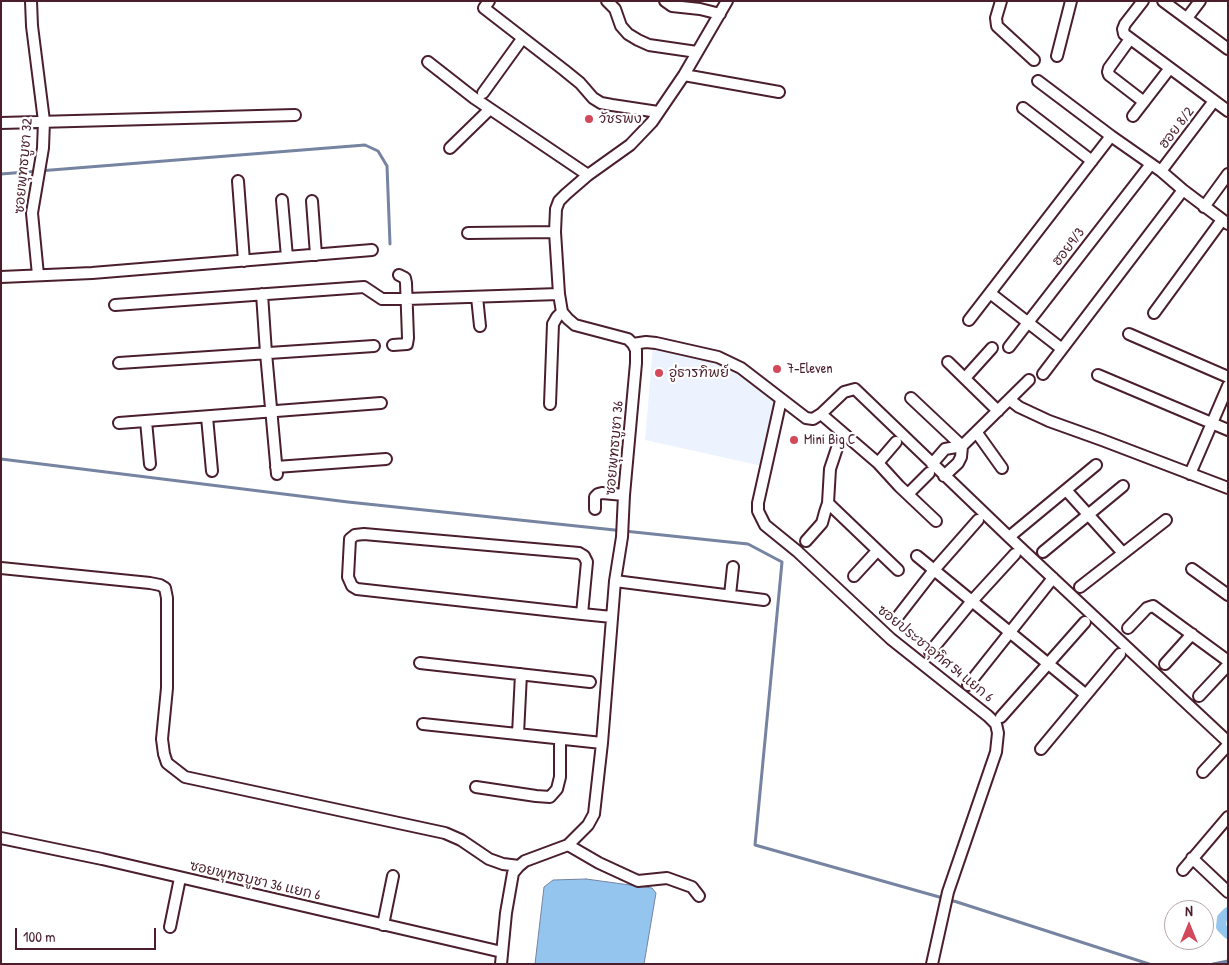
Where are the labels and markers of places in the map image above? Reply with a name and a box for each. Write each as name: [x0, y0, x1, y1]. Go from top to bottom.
place label: วัชรพง: [599, 111, 642, 127]
marker: วัชรพง: [583, 113, 595, 125]
place label: 7-Eleven: [787, 361, 833, 377]
marker: 7-Eleven: [771, 363, 783, 375]
place label: อู่ธารทิพย์: [669, 365, 729, 381]
marker: อู่ธารทิพย์: [653, 367, 665, 379]
place label: Mini Big C: [804, 432, 856, 448]
marker: Mini Big C: [788, 434, 800, 446]

